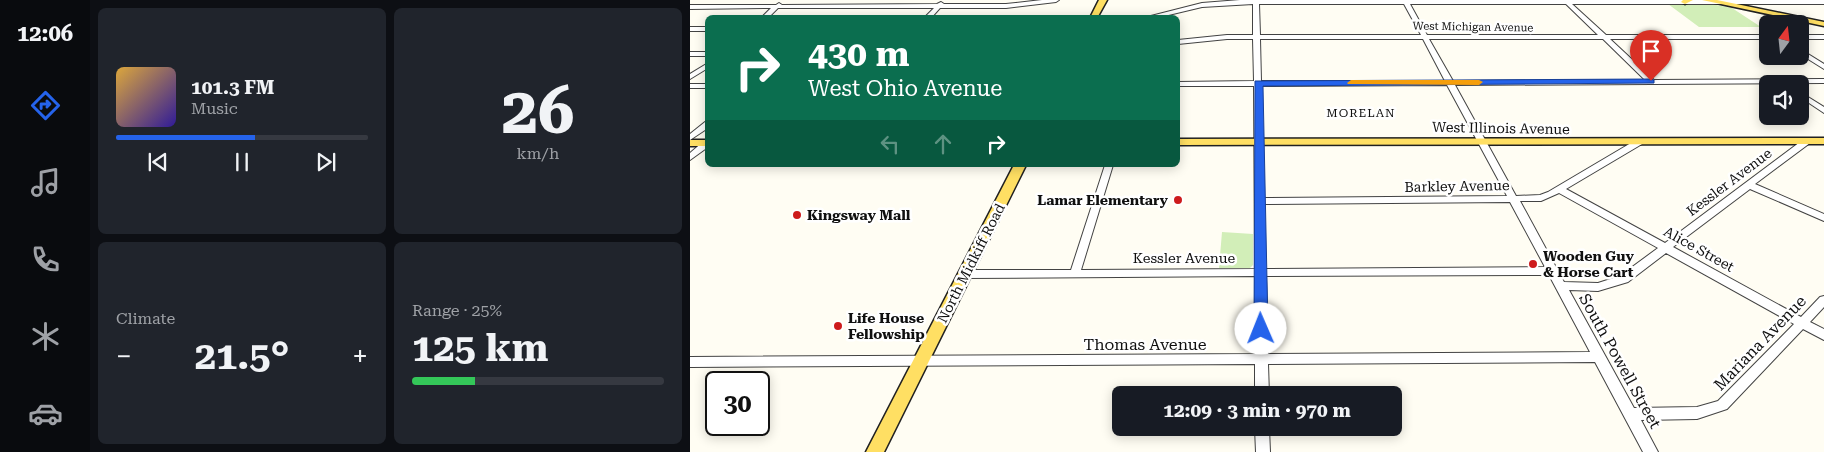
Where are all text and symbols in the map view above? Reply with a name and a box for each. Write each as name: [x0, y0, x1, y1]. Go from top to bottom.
north arrow: [1759, 15, 1809, 65]
map controls: [1759, 15, 1809, 125]
street label: West Michigan Avenue: [1412, 19, 1534, 35]
text: 12:06: [17, 21, 73, 46]
pin: [1630, 30, 1672, 81]
text: 430 m: [808, 34, 909, 75]
icon: right: [725, 35, 790, 100]
icon: arrive: [1637, 37, 1665, 65]
text: 26: [502, 73, 574, 149]
button: sound: [1759, 75, 1809, 125]
text: 101.3 FM: [191, 76, 274, 99]
text: West Ohio Avenue: [808, 76, 1002, 101]
icon: directions: [28, 88, 63, 123]
text: Music: [191, 99, 238, 118]
district label: MORELAN: [1326, 106, 1396, 120]
street label: West Illinois Avenue: [1432, 119, 1570, 137]
icon: left: [876, 130, 904, 158]
icon: ahead: [929, 130, 957, 158]
icon: right: [982, 130, 1010, 158]
text: km/h: [517, 144, 559, 163]
street label: Kessler Avenue: [1683, 145, 1775, 219]
icon: previous: [144, 148, 172, 176]
icon: pause: [228, 148, 256, 176]
icon: next: [312, 148, 340, 176]
icon: music: [28, 165, 63, 200]
street label: Barkley Avenue: [1404, 177, 1510, 195]
place label: Lamar Elementary: [1037, 192, 1169, 208]
marker: Lamar Elementary: [1172, 194, 1184, 206]
street label: North Midkiff Road: [934, 201, 1008, 325]
place label: Kingsway Mall: [807, 207, 911, 223]
marker: Kingsway Mall: [791, 209, 803, 221]
street label: Alice Street: [1661, 223, 1737, 275]
icon: phone: [28, 242, 63, 277]
place label: Wooden Guy & Horse Cart: [1543, 248, 1635, 280]
street label: Kessler Avenue: [1133, 250, 1235, 266]
marker: Wooden Guy & Horse Cart: [1527, 258, 1539, 270]
street label: South Powell Street: [1575, 290, 1665, 432]
street label: Mariana Avenue: [1710, 291, 1810, 394]
text: Range · 25%: [412, 301, 502, 320]
position arrow: [1234, 302, 1286, 354]
text: Climate: [116, 309, 175, 328]
place label: Life House Fellowship: [848, 310, 925, 342]
icon: climate: [28, 319, 63, 354]
marker: Life House Fellowship: [832, 320, 844, 332]
text: 125 km: [412, 326, 548, 370]
text: 21.5°: [195, 334, 289, 378]
street label: Thomas Avenue: [1083, 335, 1207, 354]
text: −: [116, 340, 132, 373]
text: +: [352, 340, 368, 373]
speed limit sign: 30: [705, 371, 770, 436]
icon: car: [28, 396, 63, 431]
text: 12:09 · 3 min · 970 m: [1163, 399, 1351, 422]

